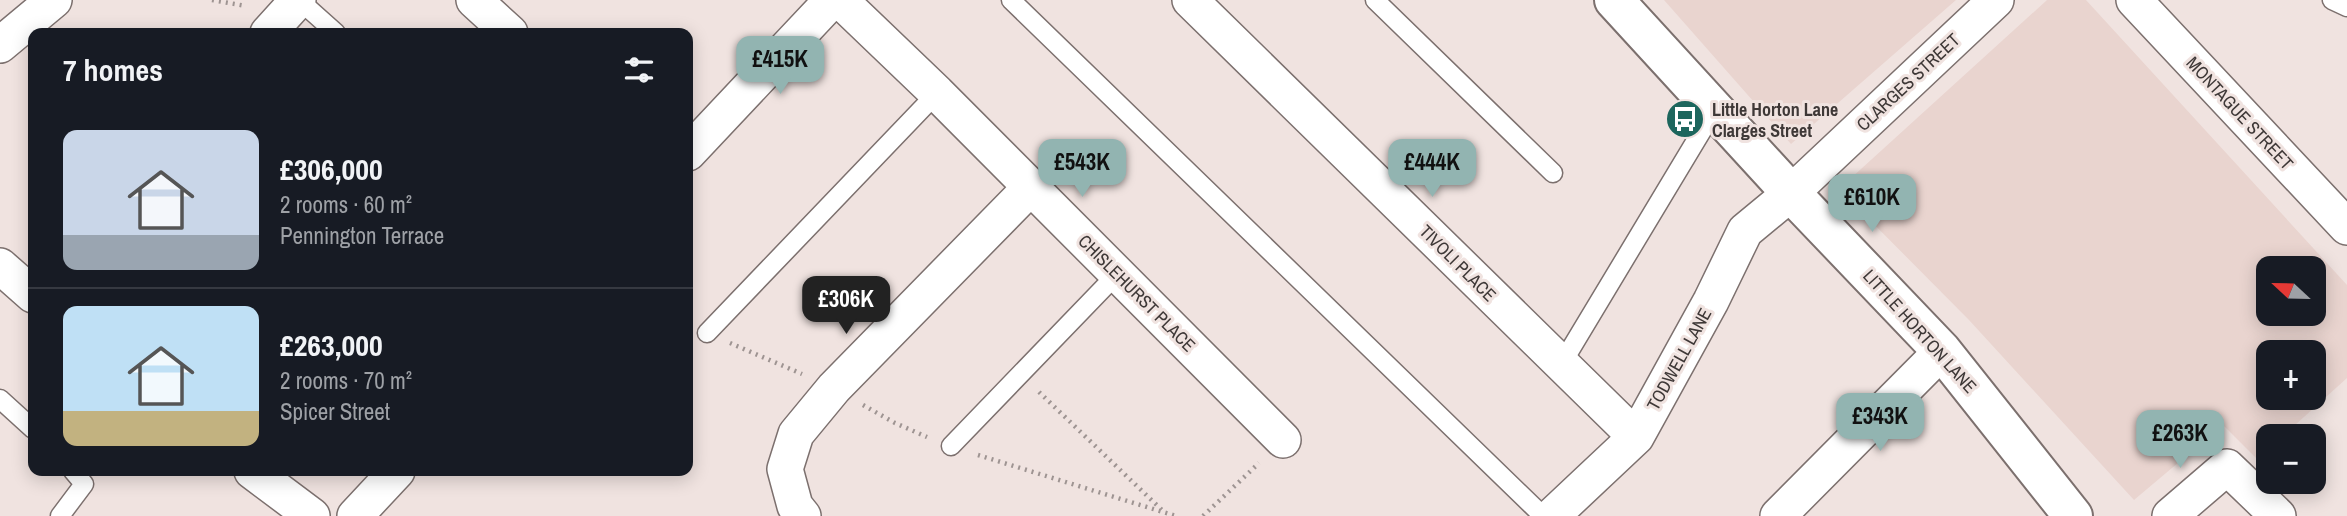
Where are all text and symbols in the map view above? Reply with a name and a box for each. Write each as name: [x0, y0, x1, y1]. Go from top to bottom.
street label: CLARGES STREET: [1851, 28, 1965, 136]
pin: £415K: [731, 36, 829, 96]
text: £415K: [752, 43, 808, 74]
text: 7 homes: [63, 50, 163, 90]
icon: filters: [620, 51, 658, 89]
street label: MONTAGUE STREET: [2181, 51, 2299, 175]
place label: Little Horton Lane Clarges Street: [1712, 97, 1838, 143]
bus stop icon: Little Horton Lane Clarges Street: [1664, 98, 1706, 140]
pin: £543K: [1033, 140, 1131, 199]
pin: £444K: [1383, 140, 1481, 199]
text: £543K: [1054, 146, 1110, 177]
text: £444K: [1404, 146, 1460, 177]
text: £306,000: [280, 149, 383, 189]
icon: home: [119, 158, 203, 242]
pin: £610K: [1823, 174, 1921, 234]
text: £610K: [1844, 181, 1900, 212]
text: 2 rooms · 60 m²: [280, 189, 412, 220]
street label: TIVOLI PLACE: [1414, 219, 1502, 307]
text: Pennington Terrace: [280, 220, 444, 251]
street label: CHISLEHURST PLACE: [1073, 229, 1201, 357]
north arrow: [2256, 256, 2326, 326]
map controls: [2256, 256, 2326, 494]
street label: LITTLE HORTON LANE: [1858, 264, 1982, 398]
pin: £306K: [797, 276, 895, 336]
text: £306K: [818, 283, 874, 314]
street label: TODWELL LANE: [1641, 303, 1717, 415]
text: £263,000: [280, 325, 383, 365]
icon: home: [119, 334, 203, 418]
button: +: [2256, 340, 2326, 410]
text: 2 rooms · 70 m²: [280, 365, 412, 396]
pin: £343K: [1831, 393, 1929, 453]
text: Spicer Street: [280, 396, 390, 427]
text: £343K: [1852, 400, 1908, 431]
pin: £263K: [2131, 410, 2229, 470]
text: £263K: [2152, 417, 2208, 448]
button: −: [2256, 424, 2326, 494]

